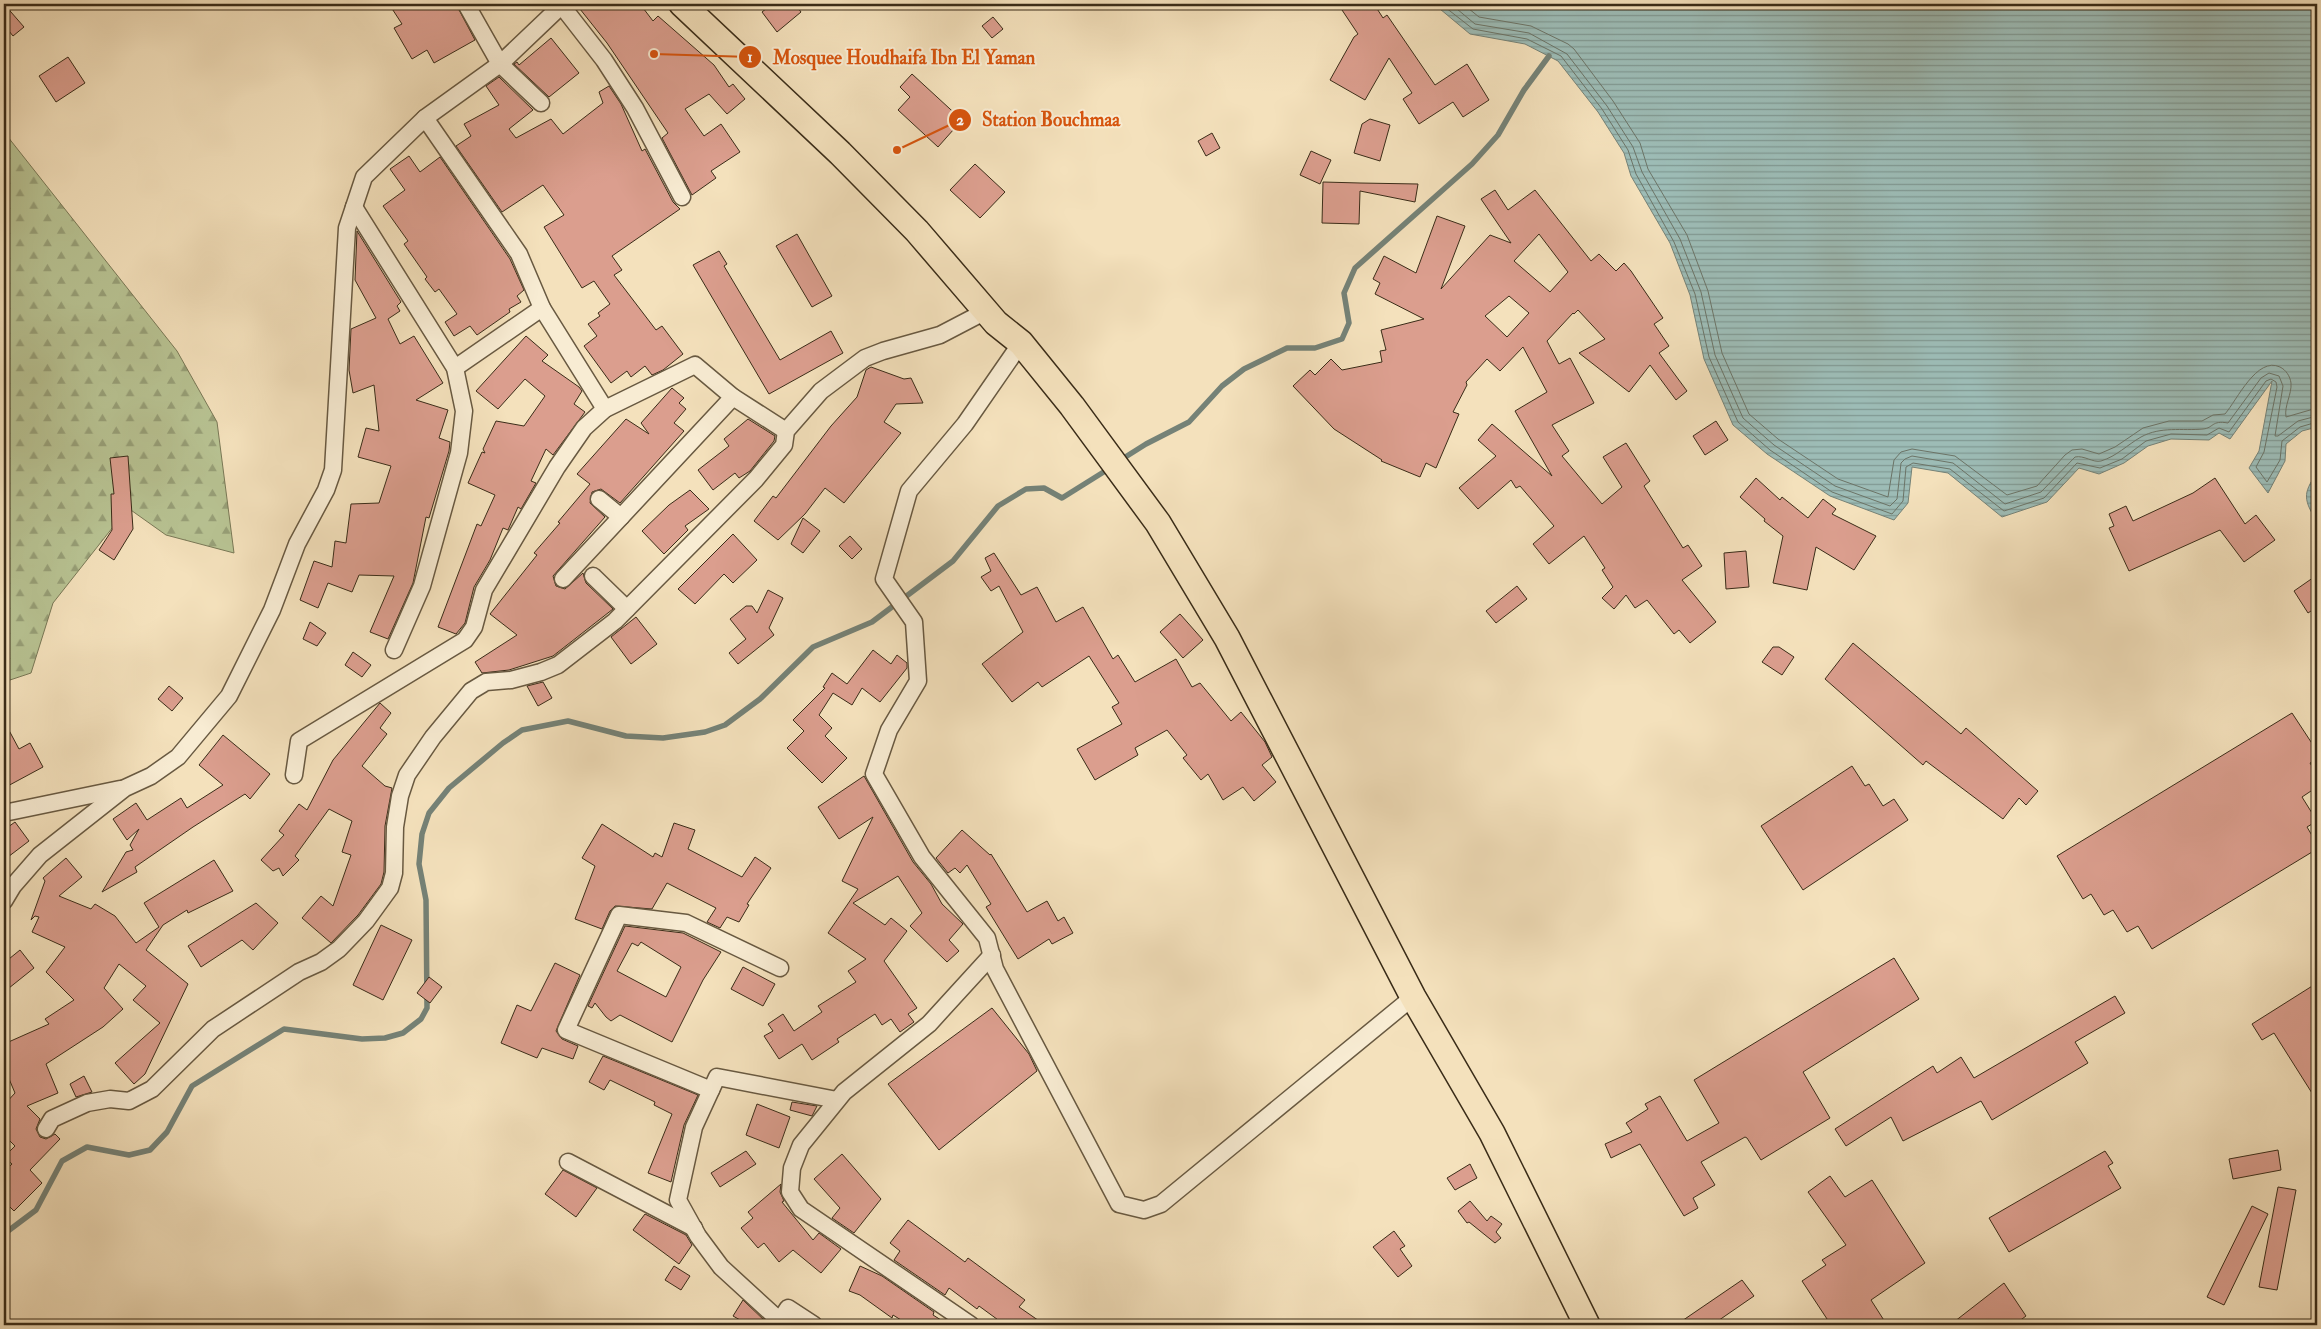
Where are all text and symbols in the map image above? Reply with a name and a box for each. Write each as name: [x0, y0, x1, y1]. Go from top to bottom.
callout: Mosquee Houdhaifa Ibn El Yaman: [738, 40, 1045, 74]
text: Mosquee Houdhaifa Ibn El Yaman: [772, 46, 1036, 71]
text: 1: [747, 48, 753, 67]
callout: Station Bouchmaa: [947, 103, 1130, 137]
text: Station Bouchmaa: [982, 108, 1121, 132]
text: 2: [956, 111, 964, 130]

